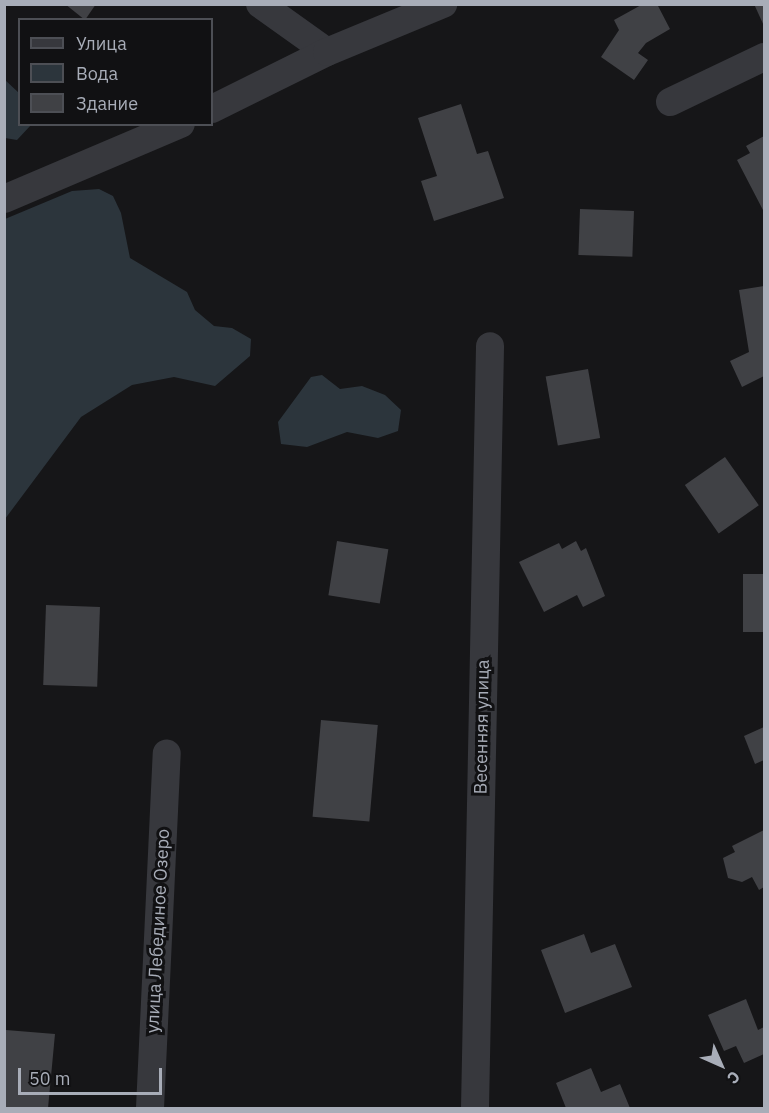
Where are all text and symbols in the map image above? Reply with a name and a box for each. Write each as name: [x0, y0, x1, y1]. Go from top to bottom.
legend: [18, 18, 213, 126]
text: Улица: [76, 32, 127, 55]
text: Вода: [76, 62, 118, 85]
text: Здание: [76, 92, 138, 115]
street label: Весенняя улица: [470, 659, 494, 795]
street label: улица Лебединое Озеро: [142, 828, 174, 1034]
north arrow: [691, 1035, 751, 1095]
scale bar: [21, 1056, 165, 1094]
text: 50 m: [29, 1067, 71, 1090]
text: С: [723, 1067, 744, 1088]

